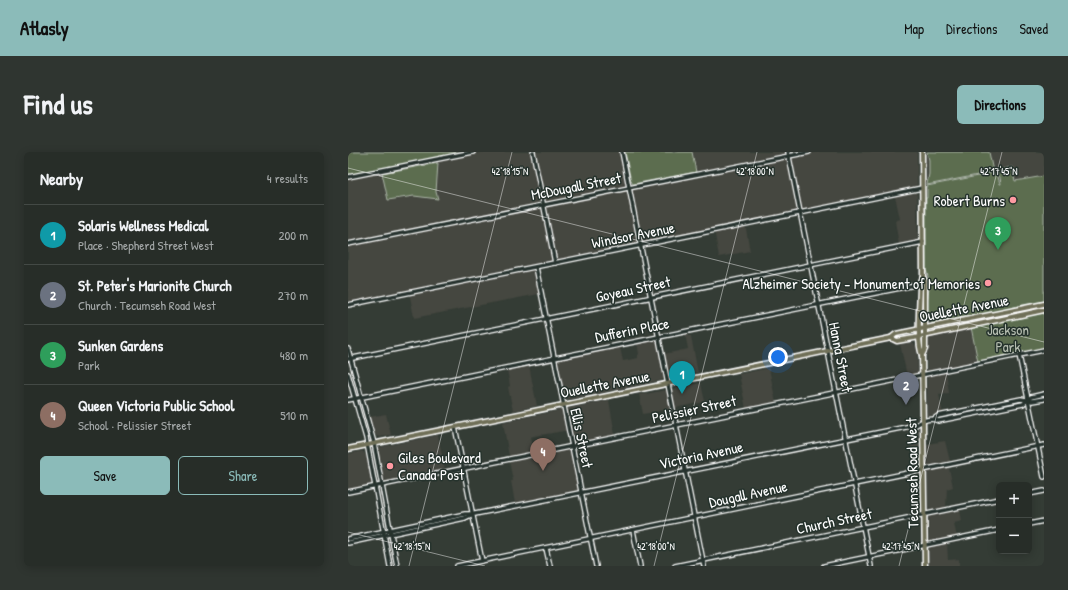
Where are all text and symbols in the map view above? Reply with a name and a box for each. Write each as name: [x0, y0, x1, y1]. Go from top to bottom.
text: Atlasly: [20, 15, 69, 41]
text: Map: [904, 19, 924, 38]
text: Directions: [946, 19, 997, 38]
text: Saved: [1019, 19, 1048, 38]
text: Find us: [24, 85, 93, 123]
button: Directions: [957, 85, 1044, 124]
text: 42°18'15"N: [492, 165, 528, 178]
text: 42°18'00"N: [736, 165, 774, 178]
text: 42°17'45"N: [980, 165, 1018, 178]
text: Nearby: [40, 167, 83, 190]
street label: McDougall Street: [529, 167, 624, 205]
text: 4 results: [267, 169, 308, 187]
place label: Robert Burns: [934, 190, 1005, 211]
marker: Robert Burns: [1008, 195, 1018, 205]
text: Solaris Wellness Medical: [78, 215, 208, 236]
street label: Windsor Avenue: [590, 217, 676, 253]
pin: 3: [985, 217, 1011, 250]
text: 1: [51, 226, 55, 244]
text: 200 m: [278, 226, 308, 244]
text: Place · Shepherd Street West: [78, 236, 213, 254]
street label: Goyeau Street: [594, 271, 673, 307]
place label: Alzheimer Society - Monument of Memories: [742, 273, 980, 294]
text: St. Peter's Marionite Church: [78, 275, 232, 296]
marker: Alzheimer Society - Monument of Memories: [983, 278, 993, 288]
text: 2: [50, 286, 56, 304]
text: 270 m: [278, 286, 308, 304]
street label: Ouellette Avenue: [918, 289, 1010, 327]
text: Church · Tecumseh Road West: [78, 296, 216, 314]
street label: Dufferin Place: [593, 313, 671, 347]
park label: Jackson Park: [987, 319, 1029, 357]
street label: Hanna Street: [824, 320, 858, 395]
text: Sunken Gardens: [78, 335, 163, 356]
text: 3: [50, 346, 56, 364]
text: 480 m: [280, 346, 308, 364]
your location: [768, 347, 788, 367]
text: Park: [78, 356, 100, 374]
pin: 1: [669, 361, 695, 394]
street label: Ouellette Avenue: [559, 365, 651, 403]
pin: 2: [893, 372, 919, 405]
street label: Pelissier Street: [650, 390, 739, 428]
text: Queen Victoria Public School: [78, 395, 234, 416]
text: 4: [51, 406, 55, 424]
text: 510 m: [280, 406, 308, 424]
street label: Ellis Street: [565, 406, 599, 471]
text: School · Pelissier Street: [78, 416, 191, 434]
street label: Tecumseh Road West: [901, 417, 923, 529]
street label: Victoria Avenue: [657, 436, 745, 474]
pin: 4: [530, 438, 556, 471]
place label: Giles Boulevard Canada Post: [398, 447, 481, 485]
button: Save: [40, 456, 170, 495]
button: Share: [178, 456, 308, 495]
marker: Giles Boulevard Canada Post: [385, 461, 395, 471]
street label: Dougall Avenue: [707, 475, 789, 513]
map controls: [996, 482, 1032, 554]
button: +: [996, 482, 1032, 518]
street label: Church Street: [794, 503, 875, 539]
button: −: [996, 518, 1032, 554]
text: 42°18'15"N: [394, 540, 430, 553]
text: 42°18'00"N: [637, 540, 675, 553]
text: 42°17'45"N: [882, 540, 920, 553]

